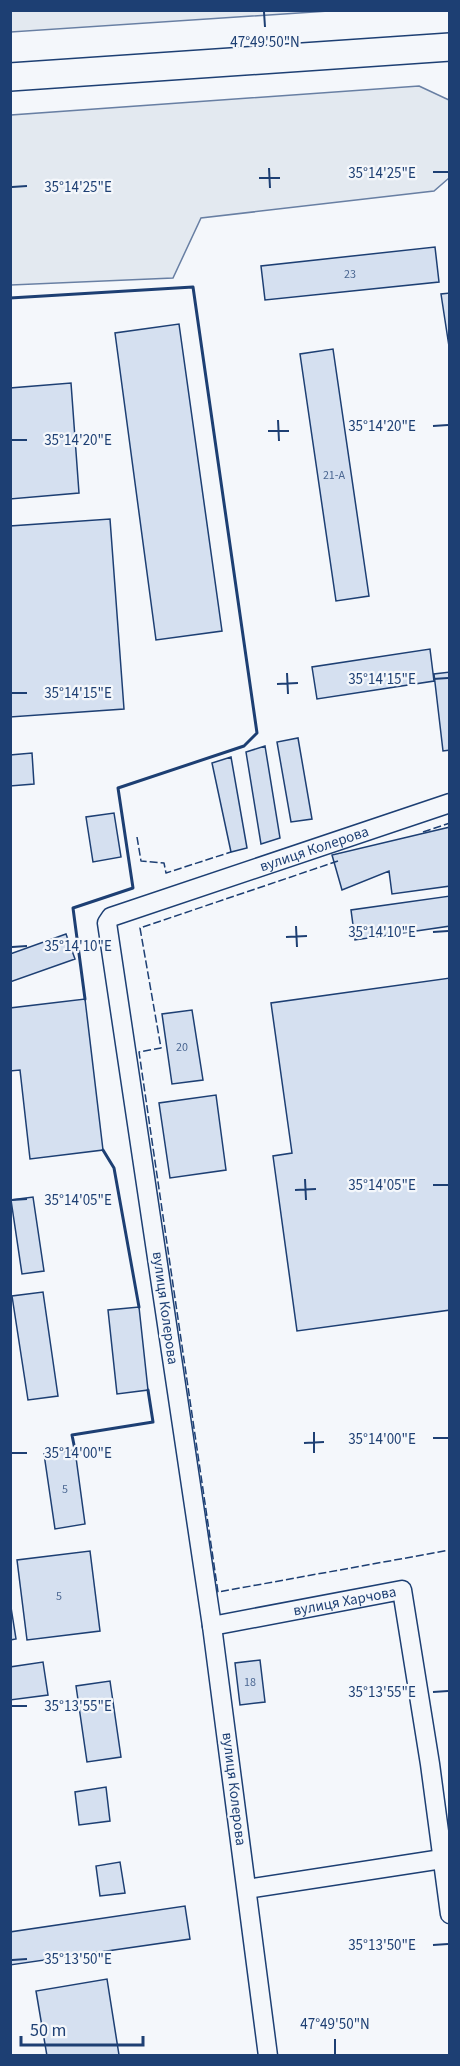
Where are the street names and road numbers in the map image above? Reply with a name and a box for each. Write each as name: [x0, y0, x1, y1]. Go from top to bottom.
street label: вулиця Колерова: [257, 821, 371, 877]
street label: вулиця Колерова: [147, 1250, 183, 1366]
street label: вулиця Харчова: [291, 1581, 398, 1621]
street label: вулиця Колерова: [217, 1731, 251, 1847]

